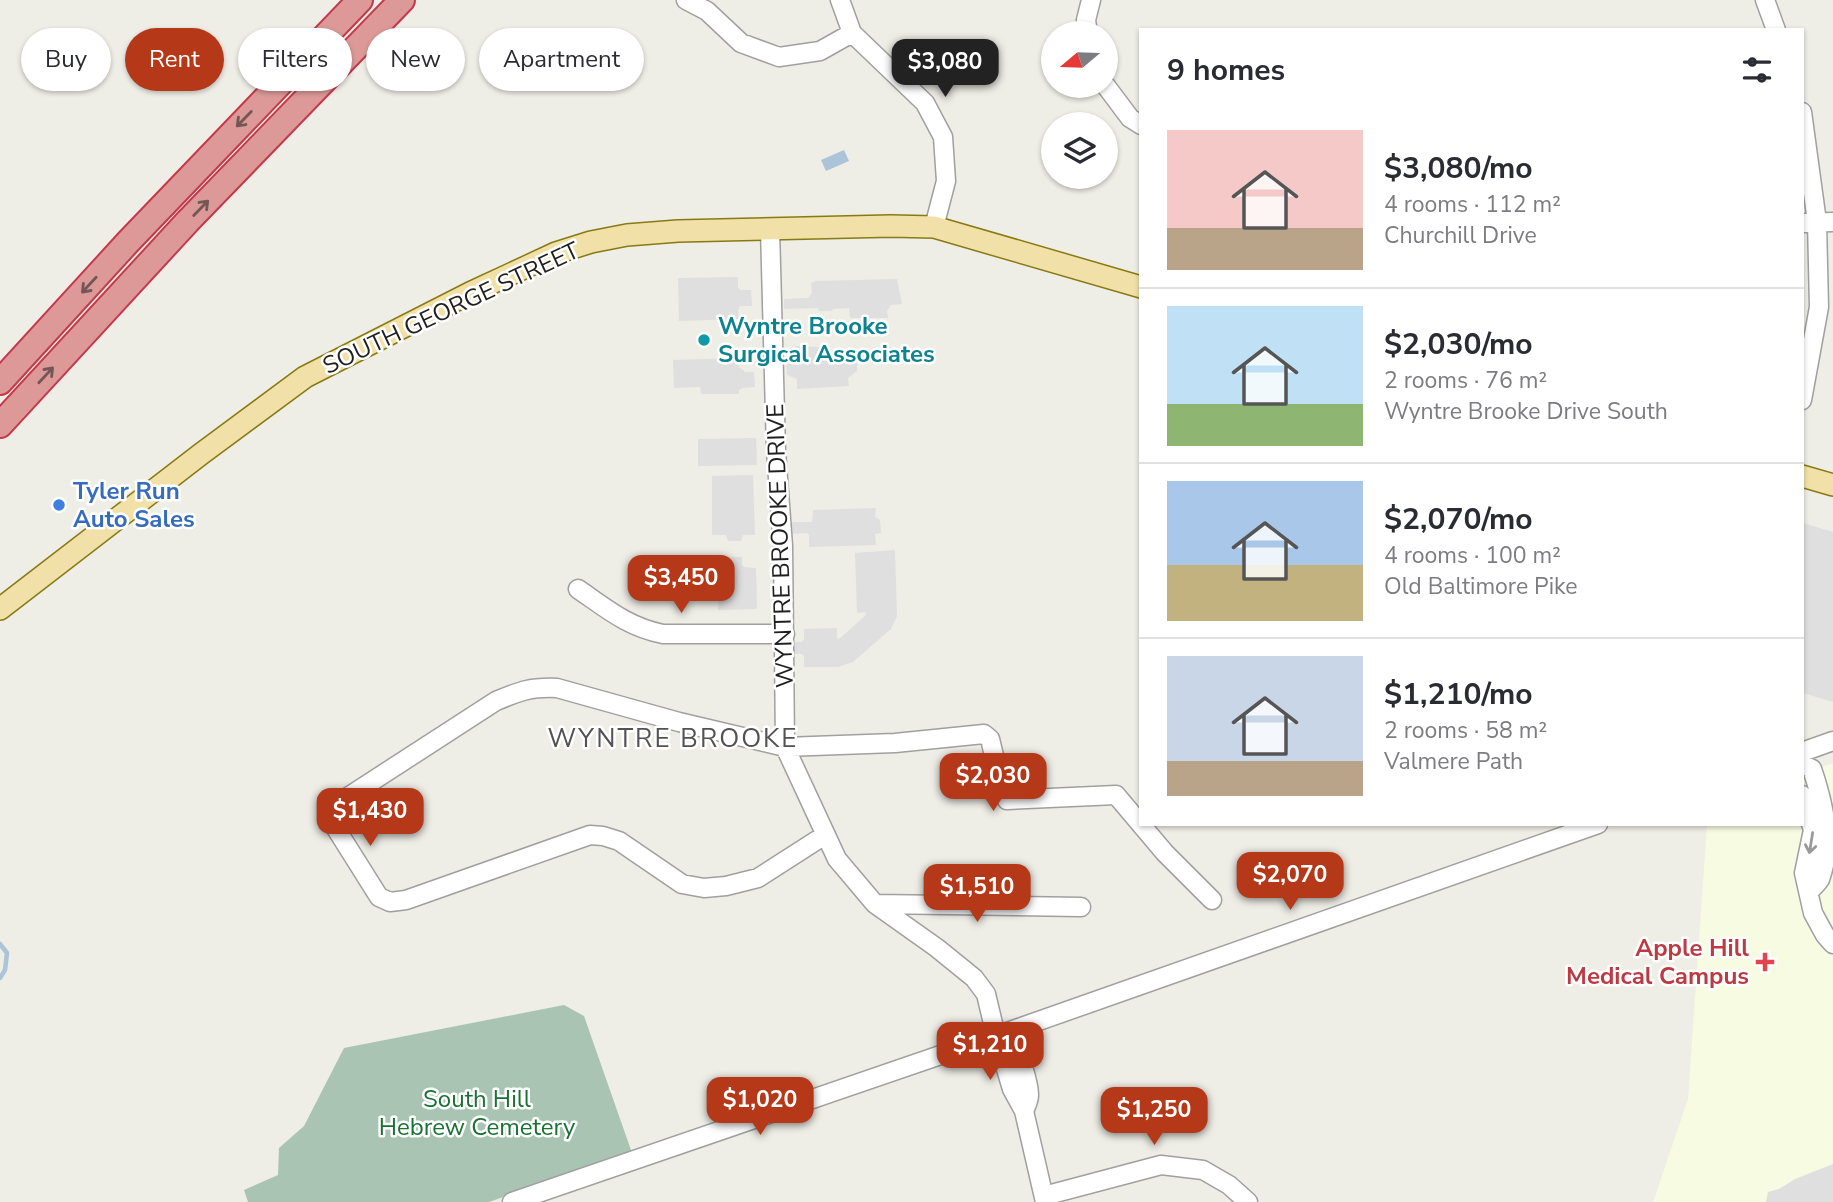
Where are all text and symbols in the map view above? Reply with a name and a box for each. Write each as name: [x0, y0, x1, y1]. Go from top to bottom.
north arrow: [1041, 21, 1118, 98]
map controls: [1041, 21, 1118, 189]
chip: Buy: [21, 28, 111, 91]
chip: Rent: [125, 28, 224, 91]
chip: Filters: [238, 28, 352, 91]
chip: New: [366, 28, 465, 91]
chip: Apartment: [479, 28, 644, 91]
pin: $3,080: [888, 40, 1002, 99]
text: $3,080: [908, 46, 982, 77]
text: 9 homes: [1167, 50, 1285, 91]
icon: filters: [1738, 51, 1776, 89]
one-way arrow: [236, 111, 253, 128]
button: layers: [1041, 112, 1118, 189]
text: $3,080/mo: [1384, 148, 1533, 189]
icon: home: [1223, 158, 1307, 242]
text: 4 rooms · 112 m²: [1384, 189, 1561, 220]
one-way arrow: [192, 200, 209, 217]
text: Churchill Drive: [1384, 220, 1537, 251]
street label: SOUTH GEORGE STREET: [317, 234, 585, 382]
one-way arrow: [80, 276, 97, 293]
place label: Wyntre Brooke Surgical Associates: [718, 310, 935, 370]
text: $2,030/mo: [1384, 324, 1533, 365]
marker: Wyntre Brooke Surgical Associates: [696, 332, 712, 348]
icon: home: [1223, 334, 1307, 418]
text: 2 rooms · 76 m²: [1384, 365, 1547, 396]
one-way arrow: [38, 367, 55, 384]
text: Wyntre Brooke Drive South: [1384, 396, 1668, 427]
street label: WYNTRE BROOKE DRIVE: [759, 403, 801, 689]
place label: Tyler Run Auto Sales: [73, 475, 195, 535]
marker: Tyler Run Auto Sales: [51, 497, 67, 513]
text: $2,070/mo: [1384, 499, 1533, 540]
icon: home: [1223, 509, 1307, 593]
text: 4 rooms · 100 m²: [1384, 540, 1561, 571]
pin: $3,450: [624, 556, 738, 615]
text: $3,450: [644, 562, 718, 593]
text: Old Baltimore Pike: [1384, 571, 1577, 602]
text: $1,210/mo: [1384, 674, 1533, 715]
icon: home: [1223, 684, 1307, 768]
text: 2 rooms · 58 m²: [1384, 715, 1547, 746]
district label: WYNTRE BROOKE: [547, 721, 799, 756]
text: Valmere Path: [1384, 746, 1523, 777]
pin: $2,030: [936, 754, 1050, 813]
text: $2,030: [956, 760, 1030, 791]
pin: $1,430: [313, 788, 427, 848]
text: $1,430: [333, 795, 407, 826]
one-way arrow: [1804, 832, 1817, 854]
pin: $2,070: [1233, 852, 1347, 912]
text: $2,070: [1253, 859, 1327, 890]
pin: $1,510: [920, 864, 1034, 924]
text: $1,510: [940, 871, 1014, 902]
place label: Apple Hill Medical Campus: [1566, 932, 1749, 992]
marker: Apple Hill Medical Campus: [1755, 952, 1775, 972]
pin: $1,210: [933, 1023, 1047, 1082]
text: $1,210: [953, 1029, 1027, 1060]
pin: $1,020: [703, 1078, 817, 1137]
park label: South Hill Hebrew Cemetery: [379, 1083, 576, 1143]
text: $1,020: [723, 1084, 797, 1115]
pin: $1,250: [1097, 1088, 1211, 1147]
text: $1,250: [1117, 1094, 1191, 1125]

